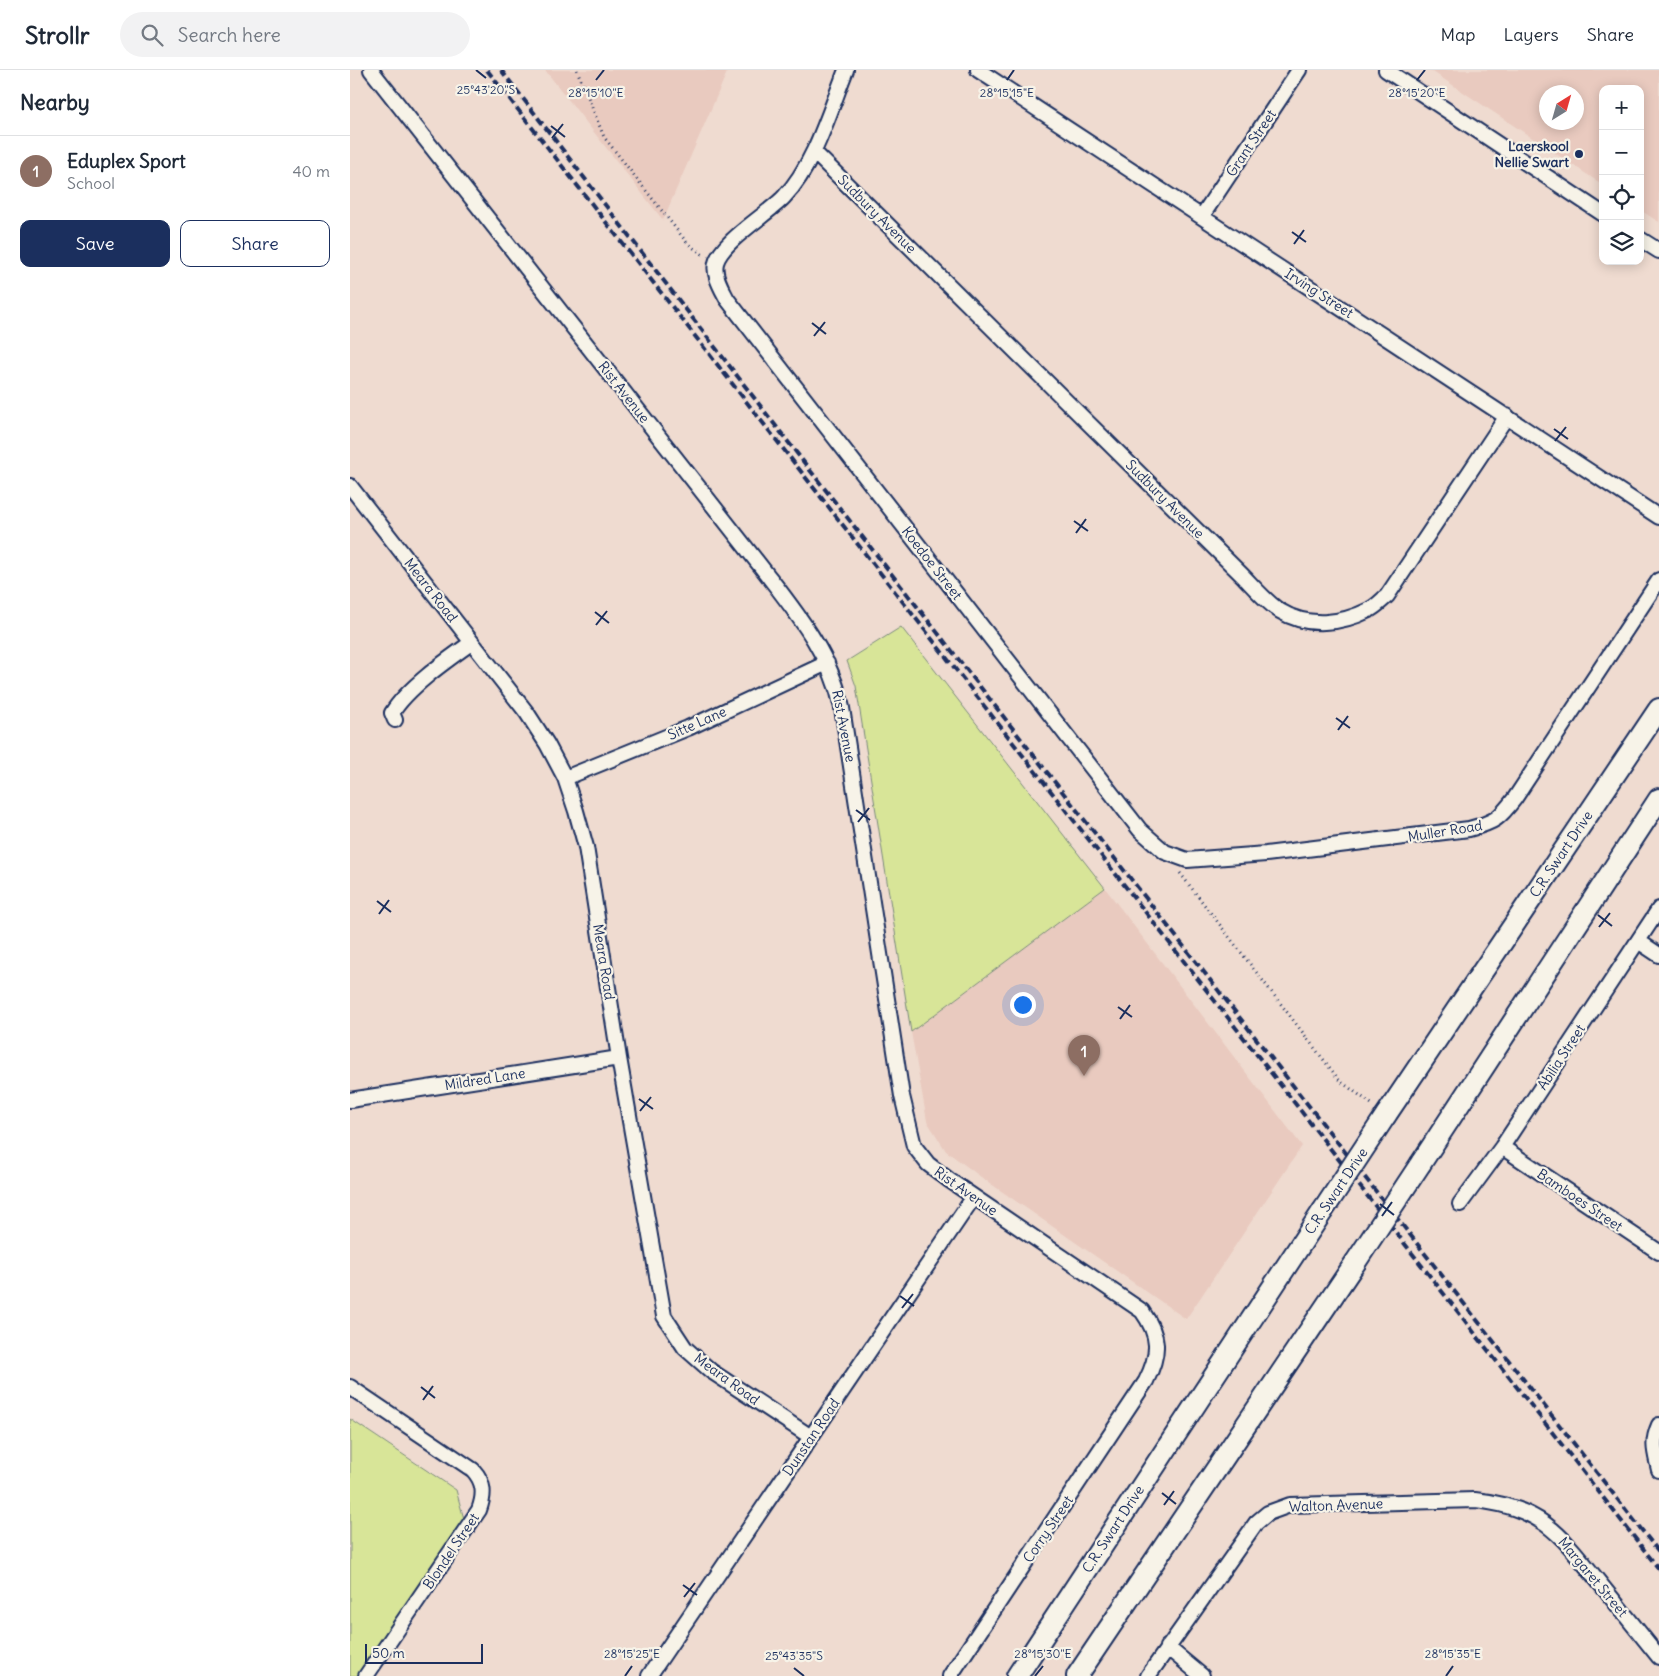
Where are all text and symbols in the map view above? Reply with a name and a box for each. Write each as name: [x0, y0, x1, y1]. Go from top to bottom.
search box: [120, 12, 470, 57]
text: Strollr: [25, 20, 90, 50]
icon: search: [138, 21, 166, 49]
text: Search here: [178, 23, 281, 47]
text: Map: [1440, 23, 1475, 46]
text: Layers: [1503, 23, 1559, 46]
text: Share: [1587, 23, 1634, 46]
text: 25°43'20"S: [457, 82, 516, 97]
text: 28°15'10"E: [568, 85, 624, 100]
text: 28°15'15"E: [980, 85, 1034, 100]
text: 28°15'20"E: [1388, 85, 1446, 100]
north arrow: [1539, 85, 1584, 130]
map controls: [1599, 85, 1644, 265]
button: +: [1599, 85, 1644, 130]
text: Nearby: [20, 89, 90, 116]
street label: Grant Street: [1222, 106, 1280, 180]
button: −: [1599, 130, 1644, 175]
place label: Laerskool Nellie Swart: [1495, 137, 1569, 171]
marker: Laerskool Nellie Swart: [1573, 148, 1585, 160]
text: Eduplex Sport: [67, 149, 186, 173]
text: 1: [33, 161, 39, 181]
text: 40 m: [292, 161, 330, 181]
street label: Sudbury Avenue: [834, 171, 920, 257]
text: School: [67, 173, 115, 193]
button: locate: [1599, 175, 1644, 220]
button: Save: [20, 220, 170, 267]
button: Share: [180, 220, 330, 267]
button: layers: [1599, 220, 1644, 265]
street label: Irving Street: [1281, 264, 1357, 322]
street label: Rist Avenue: [594, 358, 654, 426]
street label: Sudbury Avenue: [1122, 456, 1208, 542]
street label: Koedoe Street: [898, 523, 966, 604]
street label: Meara Road: [400, 554, 462, 626]
street label: Rist Avenue: [828, 688, 860, 764]
street label: Sitte Lane: [665, 702, 729, 744]
street label: C.R. Swart Drive: [1525, 807, 1597, 901]
street label: Muller Road: [1406, 816, 1484, 846]
street label: Meara Road: [589, 923, 619, 1001]
your location: [1010, 992, 1036, 1018]
street label: Abilia Street: [1533, 1020, 1589, 1093]
pin: 1: [1068, 1035, 1100, 1076]
street label: Mildred Lane: [443, 1064, 527, 1094]
street label: C.R. Swart Drive: [1300, 1144, 1372, 1238]
street label: Rist Avenue: [931, 1163, 1001, 1219]
street label: Bamboes Street: [1534, 1165, 1627, 1235]
street label: Meara Road: [691, 1349, 763, 1409]
street label: Dunstan Road: [778, 1395, 844, 1479]
street label: C.R. Swart Drive: [1078, 1482, 1148, 1576]
street label: Corry Street: [1019, 1492, 1077, 1566]
street label: Walton Avenue: [1289, 1494, 1383, 1516]
street label: Blondel Street: [419, 1509, 483, 1592]
street label: Margaret Street: [1554, 1533, 1632, 1621]
scale bar: [365, 1641, 482, 1664]
text: 50 m: [372, 1644, 405, 1662]
text: 28°15'25"E: [604, 1646, 660, 1661]
text: 28°15'30"E: [1014, 1646, 1072, 1661]
text: 28°15'35"E: [1425, 1646, 1481, 1661]
text: 25°43'35"S: [765, 1648, 823, 1663]

